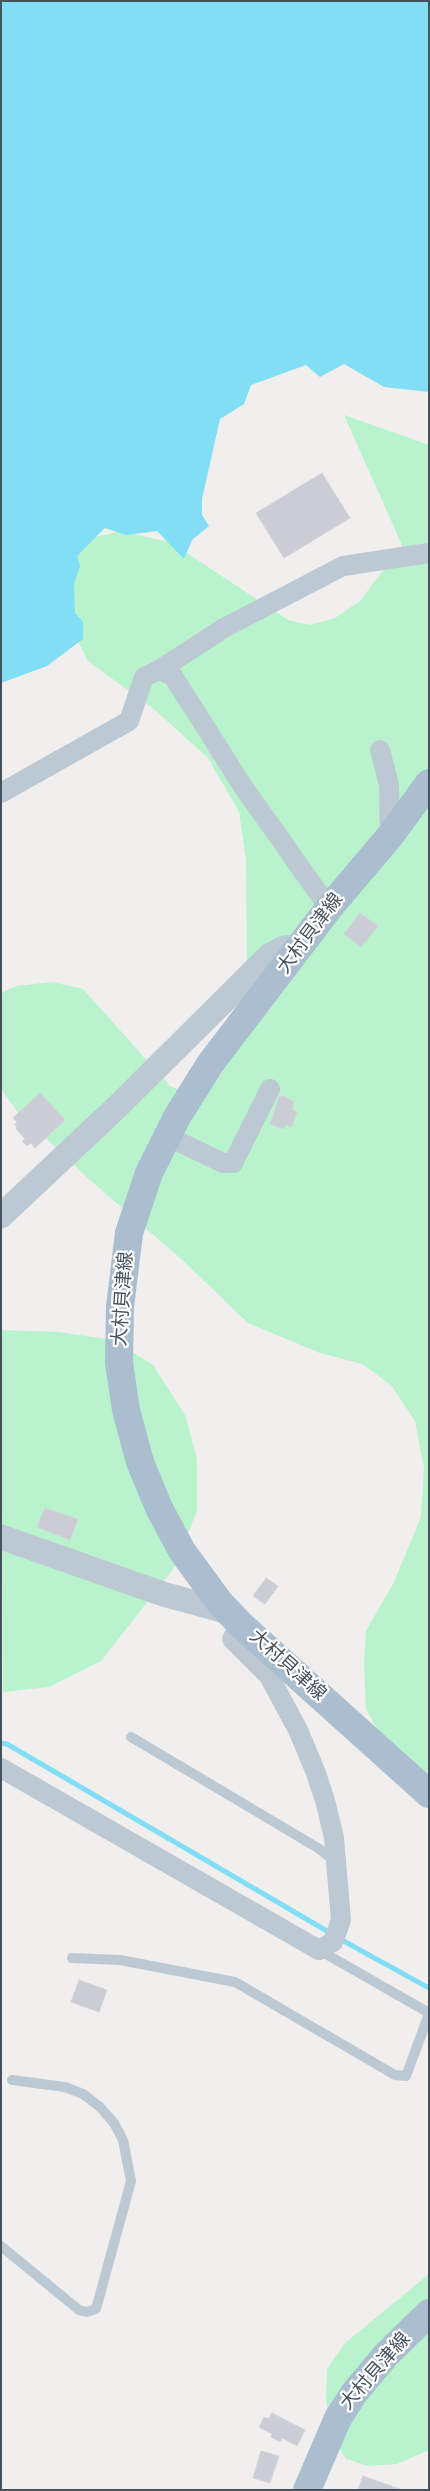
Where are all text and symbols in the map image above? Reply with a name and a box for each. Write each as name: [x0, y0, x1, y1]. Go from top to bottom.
street label: 大村貝津線: [273, 889, 349, 979]
street label: 大村貝津線: [109, 1251, 139, 1347]
street label: 大村貝津線: [244, 1626, 330, 1706]
street label: 大村貝津線: [336, 2329, 416, 2415]

